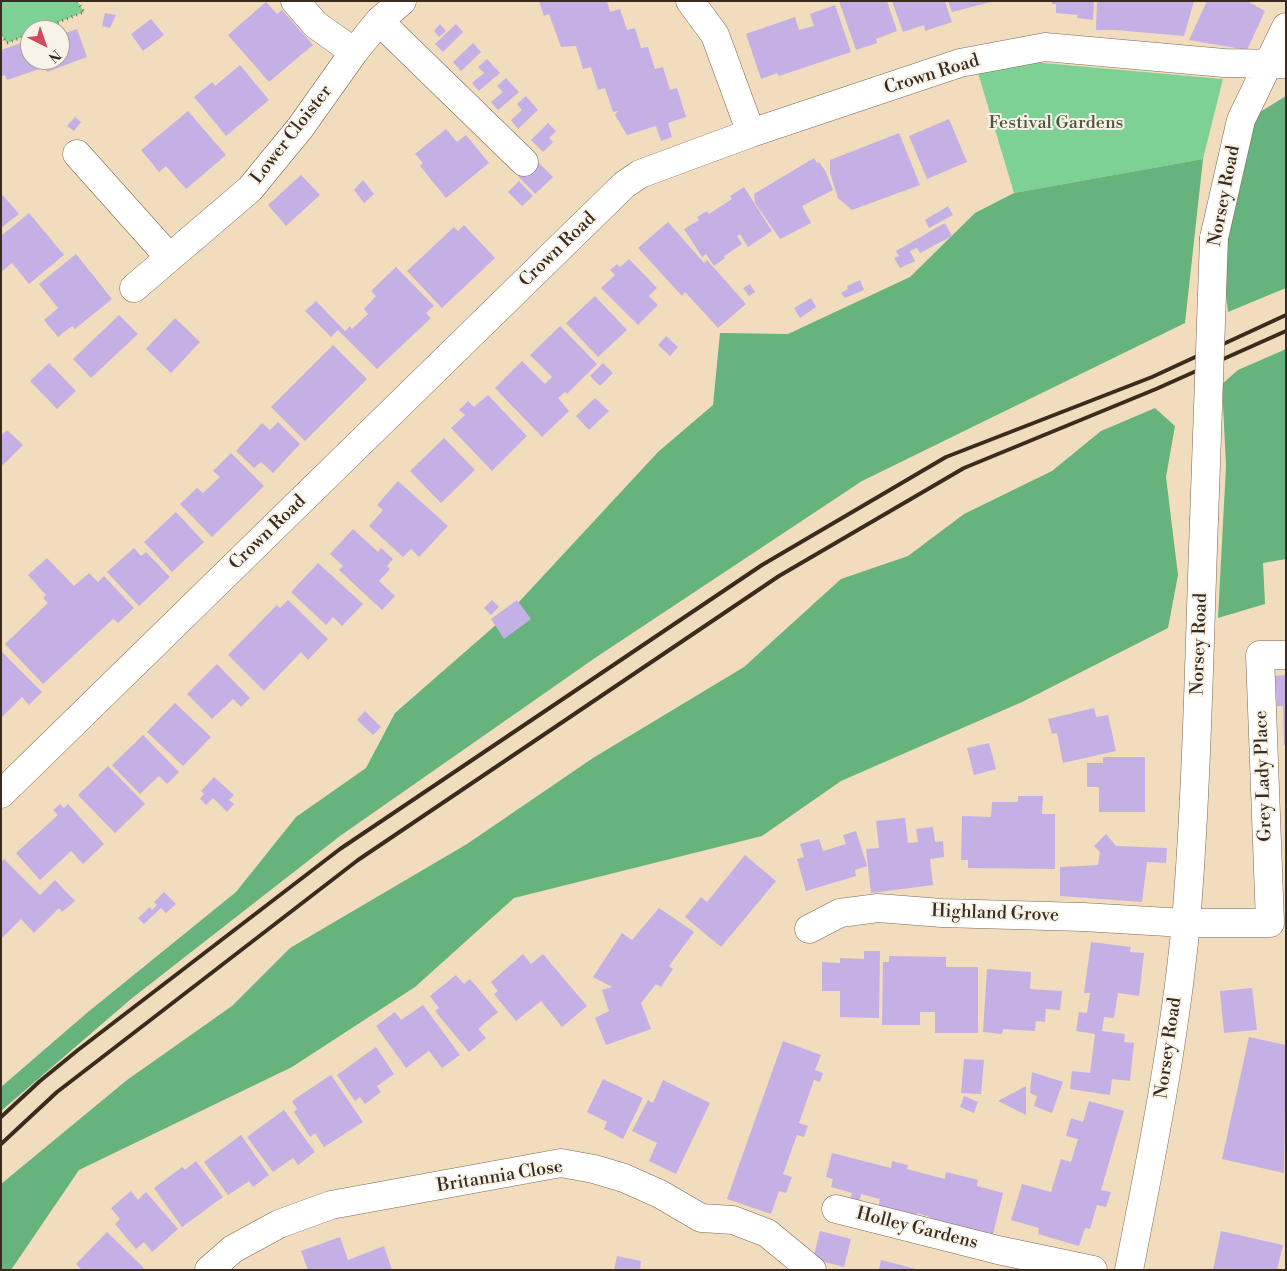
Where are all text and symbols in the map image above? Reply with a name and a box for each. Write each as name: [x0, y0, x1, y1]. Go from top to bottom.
north arrow: [20, 20, 70, 70]
text: N: [44, 45, 64, 66]
street label: Crown Road: [882, 50, 982, 100]
street label: Lower Cloister: [247, 81, 337, 189]
park label: Festival Gardens: [988, 113, 1124, 135]
street label: Norsey Road: [1205, 144, 1245, 248]
street label: Crown Road: [515, 208, 601, 292]
street label: Crown Road: [225, 491, 311, 575]
street label: Norsey Road: [1187, 593, 1213, 695]
street label: Grey Lady Place: [1251, 710, 1277, 842]
street label: Highland Grove: [931, 901, 1059, 927]
street label: Norsey Road: [1151, 996, 1187, 1100]
street label: Britannia Close: [435, 1156, 565, 1198]
street label: Holley Gardens: [854, 1203, 980, 1255]

